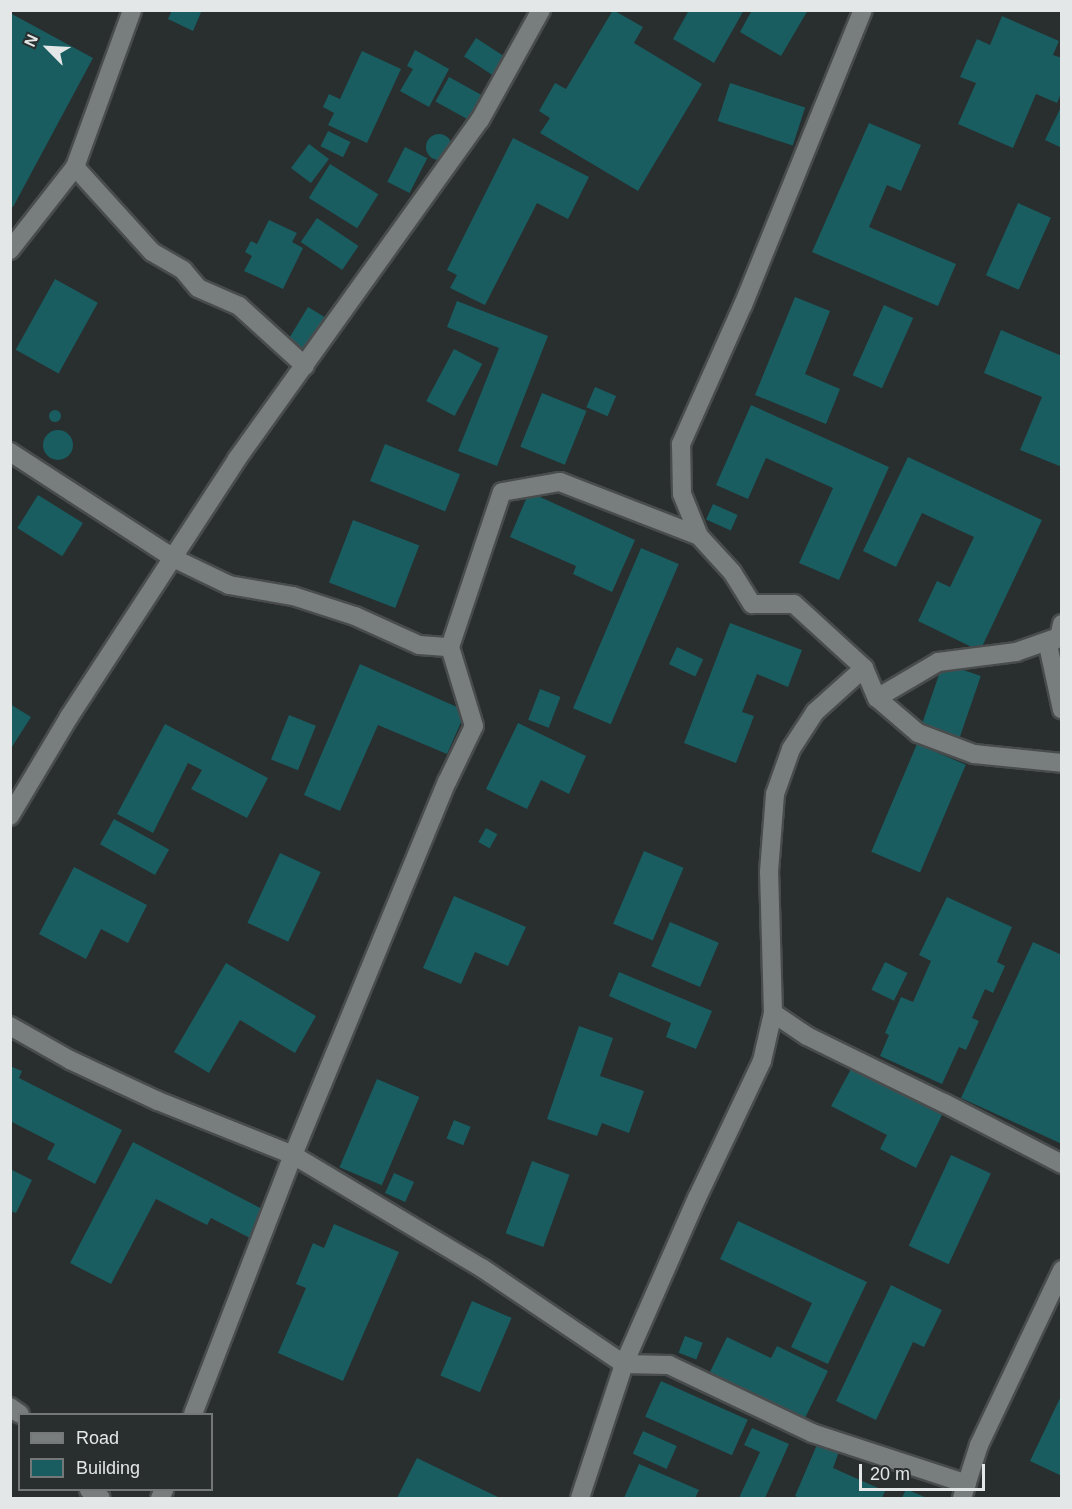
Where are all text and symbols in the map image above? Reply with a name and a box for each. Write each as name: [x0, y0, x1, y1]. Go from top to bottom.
north arrow: [18, 18, 78, 78]
text: N: [21, 32, 41, 49]
legend: [18, 1413, 213, 1491]
text: Road: [76, 1428, 119, 1448]
scale bar: [862, 1452, 988, 1490]
text: Building: [76, 1458, 140, 1478]
text: 20 m: [870, 1464, 910, 1484]

